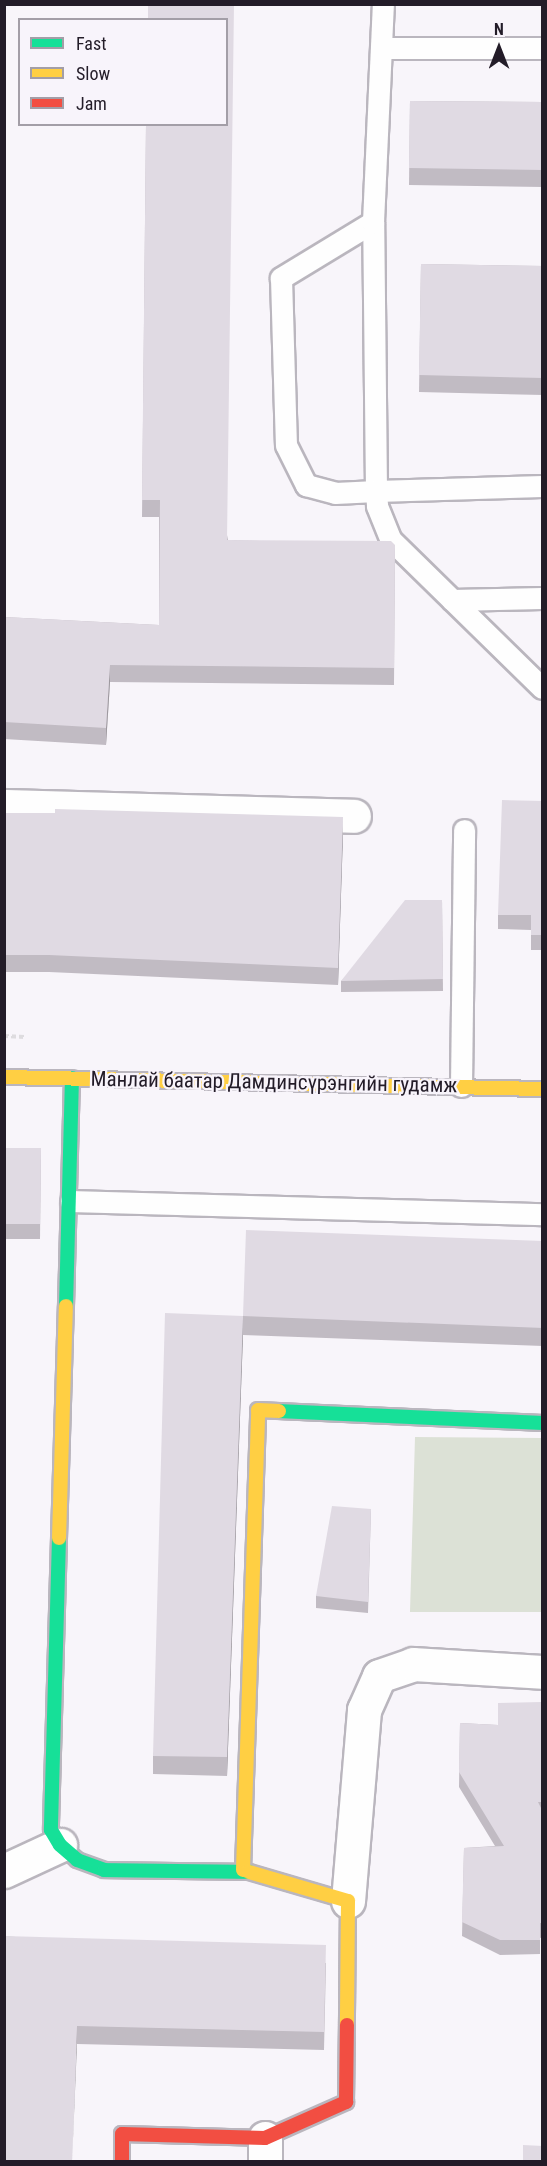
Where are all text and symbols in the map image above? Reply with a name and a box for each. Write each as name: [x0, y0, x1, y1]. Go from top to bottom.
legend: [18, 18, 228, 126]
north arrow: [469, 18, 529, 78]
text: N: [494, 20, 504, 39]
text: Fast: [76, 33, 107, 54]
text: Slow: [76, 63, 110, 84]
text: Jam: [76, 93, 107, 114]
street label: Манлай баатар Дамдинсүрэнгийн гудамж: [90, 1066, 458, 1098]

